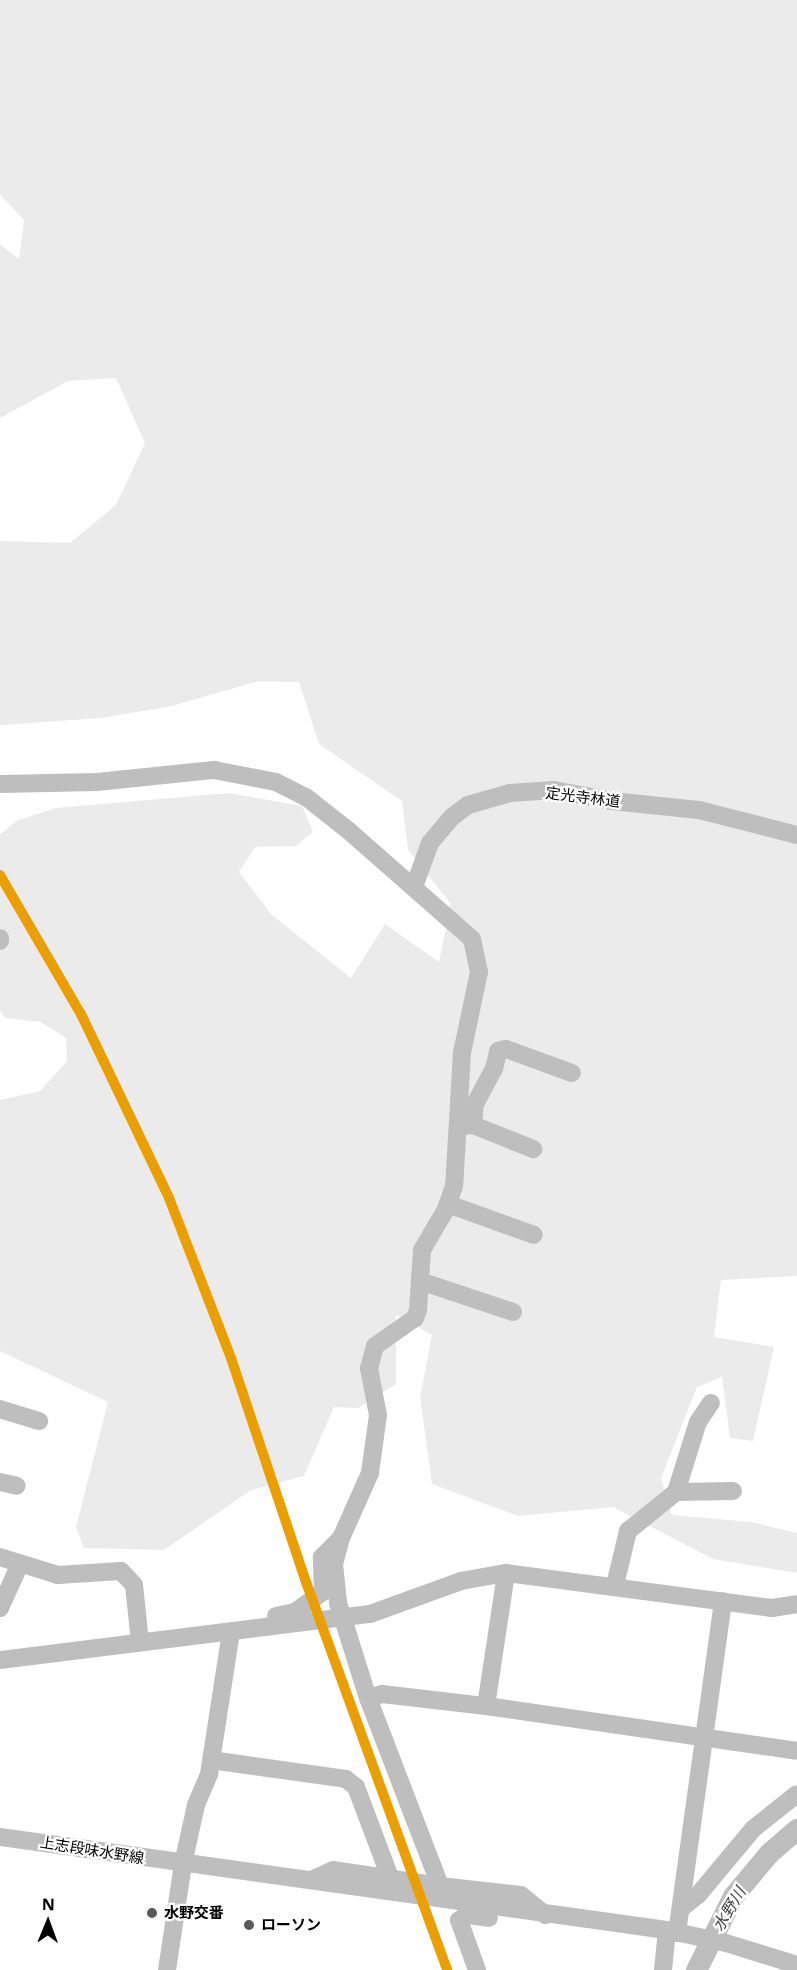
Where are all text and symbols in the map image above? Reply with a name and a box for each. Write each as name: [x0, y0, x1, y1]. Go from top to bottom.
street label: 定光寺林道: [545, 783, 621, 811]
street label: 上志段味水野線: [39, 1833, 145, 1867]
water label: 水野川: [708, 1883, 750, 1935]
north arrow: [18, 1892, 78, 1952]
text: N: [42, 1893, 55, 1915]
place label: 水野交番: [164, 1904, 224, 1922]
marker: 水野交番: [145, 1906, 159, 1920]
place label: ローソン: [261, 1916, 321, 1934]
marker: ローソン: [242, 1918, 256, 1932]

